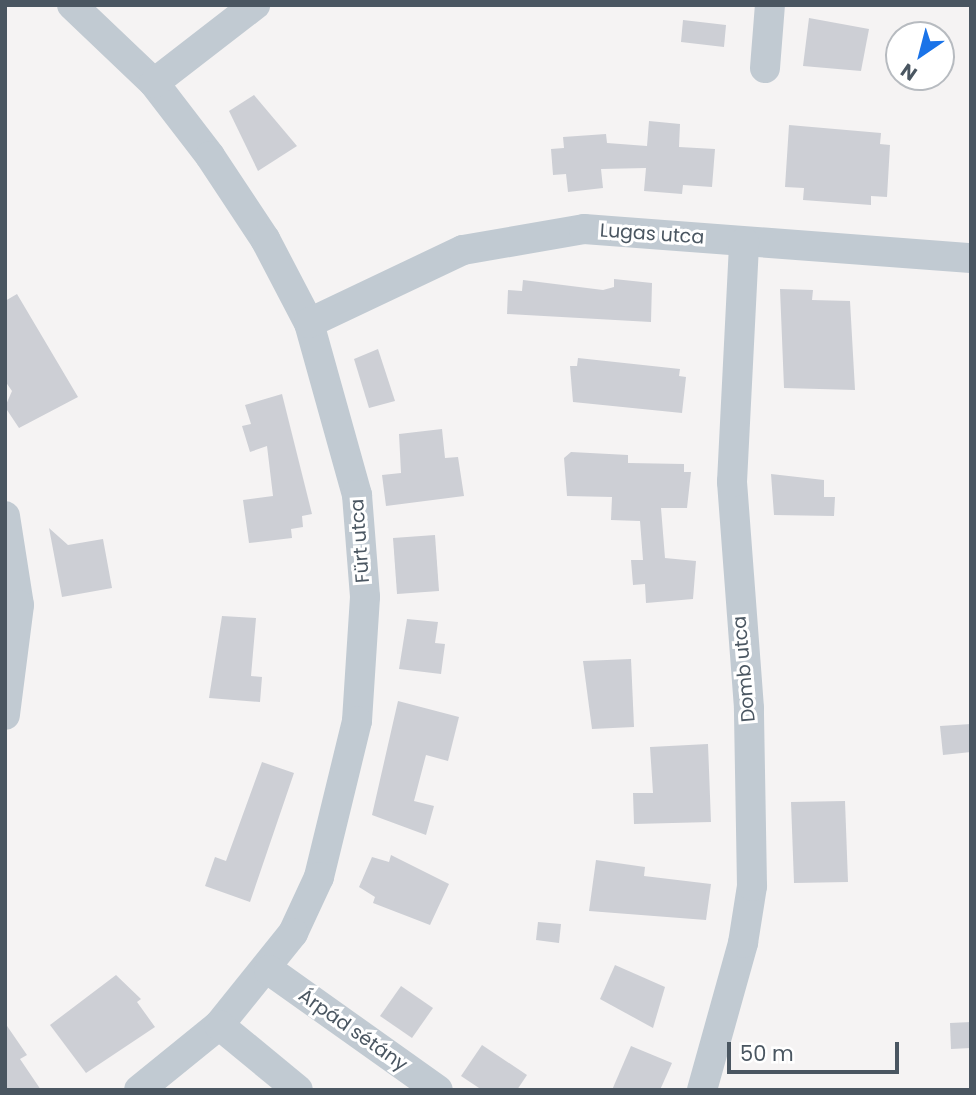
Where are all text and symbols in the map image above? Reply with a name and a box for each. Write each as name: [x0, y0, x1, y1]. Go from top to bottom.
north arrow: [885, 21, 955, 91]
text: N: [895, 57, 922, 87]
street label: Lugas utca: [599, 219, 705, 249]
street label: Fürt utca: [346, 498, 374, 584]
street label: Domb utca: [728, 615, 760, 723]
street label: Árpád sétány: [294, 984, 412, 1076]
scale bar: [731, 1028, 902, 1072]
text: 50 m: [740, 1039, 794, 1068]

